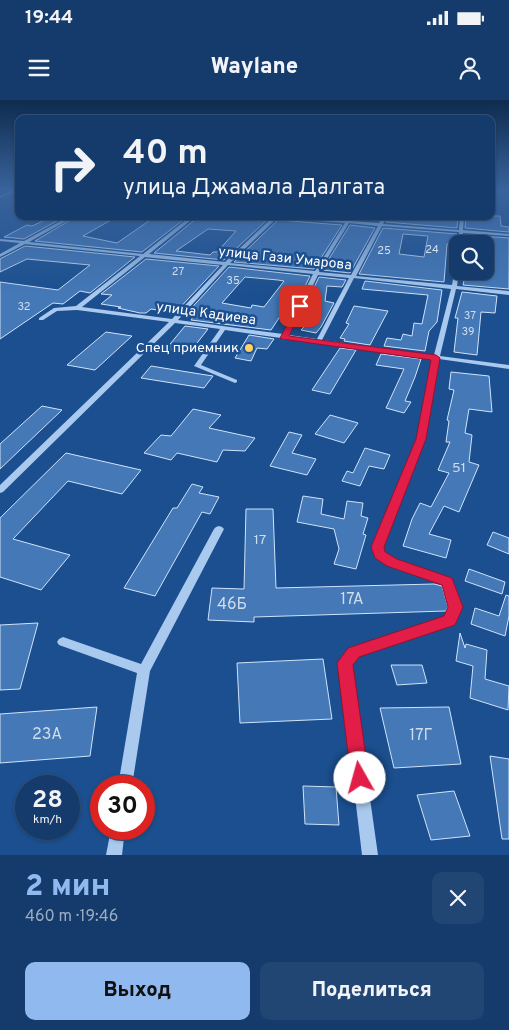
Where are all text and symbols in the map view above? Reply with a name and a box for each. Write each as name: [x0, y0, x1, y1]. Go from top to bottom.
text: 19:44: [25, 6, 73, 30]
icon: menu: [25, 54, 53, 82]
text: Waylane: [211, 54, 298, 81]
icon: person: [456, 54, 484, 82]
text: 40 m: [123, 132, 208, 176]
icon: right: [40, 135, 105, 200]
text: улица Джамала Далгата: [123, 175, 385, 202]
map controls: [449, 235, 494, 280]
button: search: [449, 235, 494, 280]
house number: 24: [425, 243, 439, 257]
street label: улица Гази Умарова: [218, 244, 352, 274]
house number: 25: [377, 244, 391, 258]
house number: 27: [172, 265, 184, 279]
house number: 35: [226, 274, 240, 288]
pin: [279, 285, 321, 327]
icon: arrive: [286, 292, 314, 320]
street label: улица Кадиева: [155, 299, 257, 329]
house number: 32: [17, 300, 31, 314]
house number: 37: [464, 309, 476, 323]
house number: 39: [462, 325, 474, 339]
place label: Спец приемник: [136, 340, 239, 357]
marker: Спец приемник: [243, 342, 255, 354]
house number: 51: [452, 460, 466, 477]
house number: 17: [254, 532, 266, 549]
house number: 17А: [340, 590, 364, 610]
house number: 46Б: [217, 595, 247, 615]
house number: 23А: [32, 725, 62, 745]
house number: 17Г: [409, 726, 433, 746]
position arrow: [333, 751, 385, 803]
speed limit sign: 30: [90, 775, 155, 840]
text: 28: [32, 785, 63, 817]
text: km/h: [33, 812, 62, 828]
text: 2 мин: [25, 869, 110, 906]
button: close: [432, 872, 484, 924]
text: 460 m · 19:46: [25, 907, 118, 927]
button: Выход: [25, 962, 250, 1020]
button: Поделиться: [260, 962, 484, 1020]

